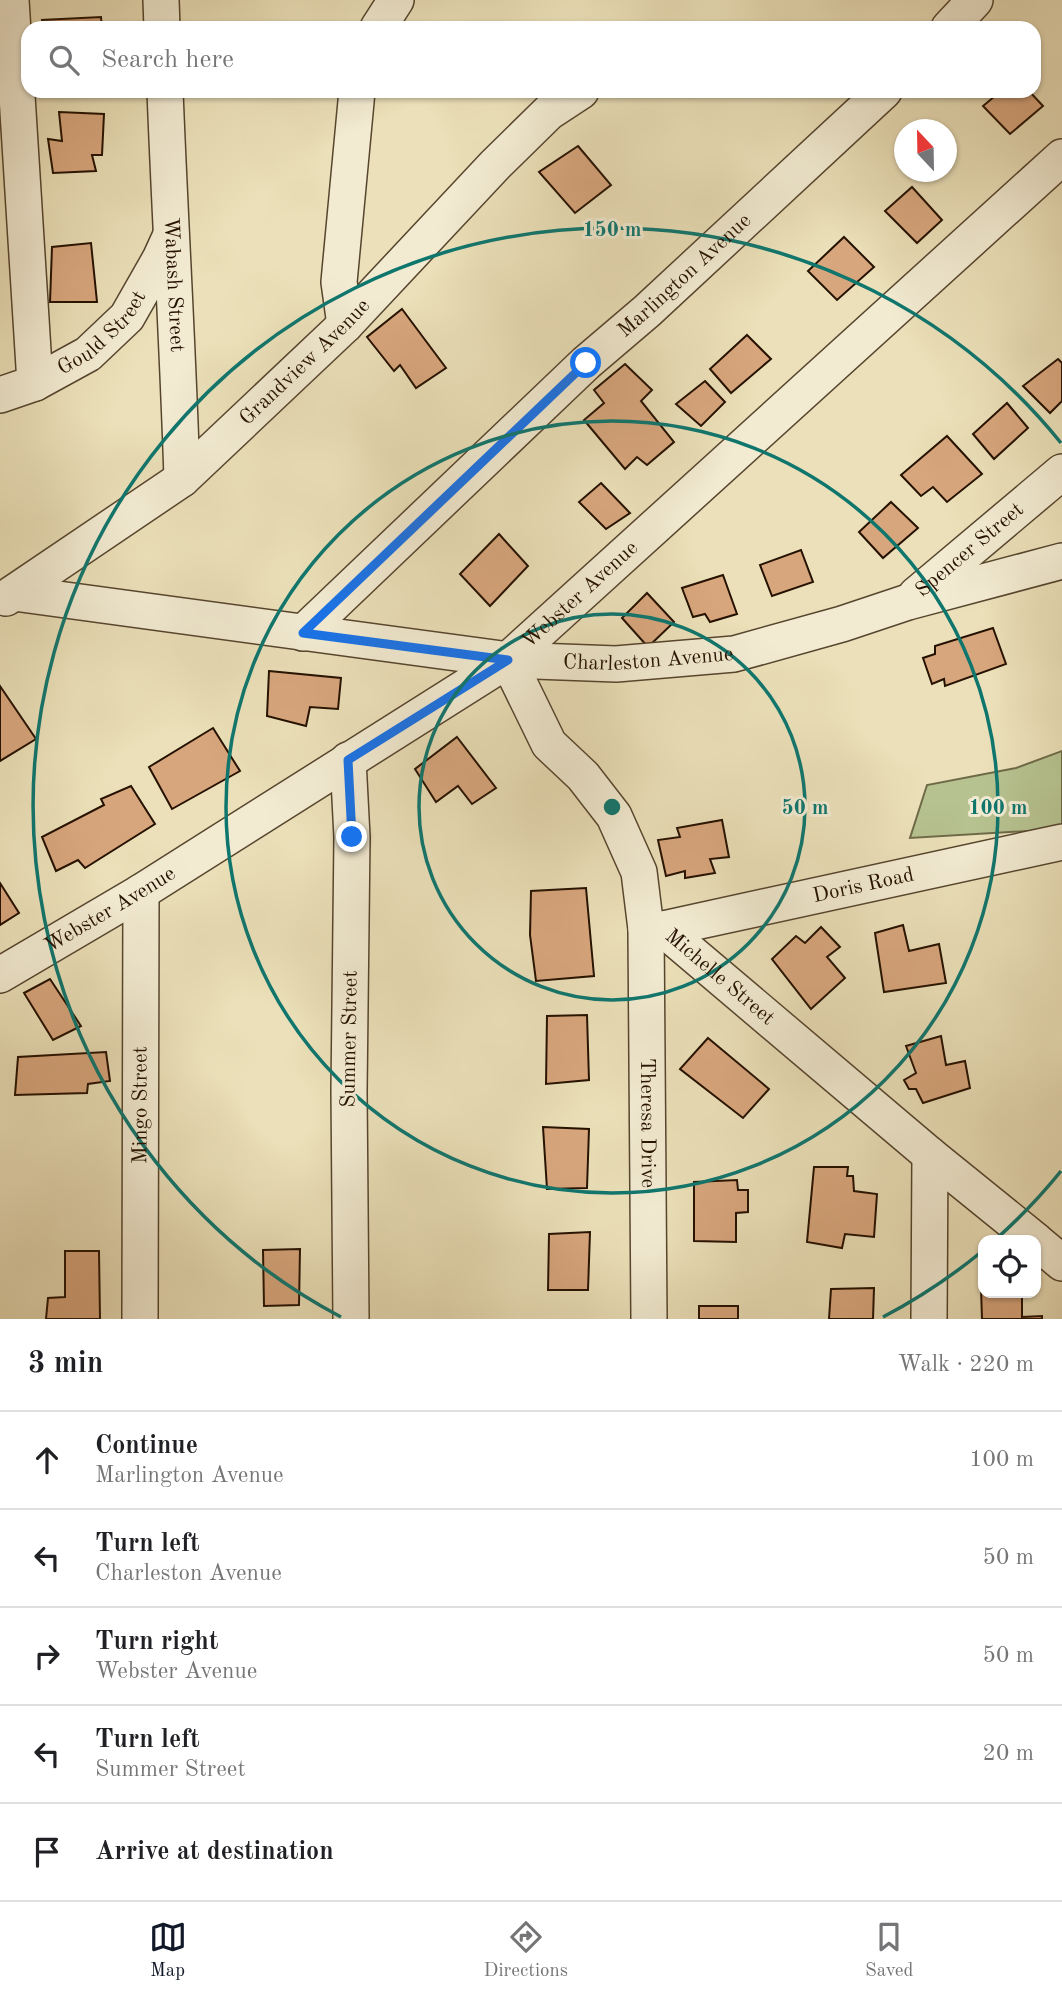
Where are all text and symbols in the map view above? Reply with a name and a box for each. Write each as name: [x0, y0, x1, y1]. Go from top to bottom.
search box: [21, 21, 1041, 98]
icon: search: [45, 41, 83, 79]
text: Search here: [101, 47, 234, 73]
north arrow: [894, 119, 957, 182]
street label: Marlington Avenue: [614, 209, 755, 341]
street label: Wabash Street: [160, 217, 188, 352]
text: 150 m: [582, 220, 642, 241]
street label: Gould Street: [54, 287, 150, 379]
street label: Grandview Avenue: [236, 295, 374, 429]
route start: [570, 347, 601, 378]
street label: Spencer Street: [912, 499, 1028, 601]
street label: Webster Avenue: [518, 537, 642, 652]
street label: Charleston Avenue: [563, 644, 734, 675]
centre of rings: [600, 795, 624, 819]
text: 50 m: [781, 798, 829, 819]
text: 100 m: [968, 798, 1028, 819]
route end: [336, 821, 367, 852]
street label: Webster Avenue: [41, 863, 179, 957]
street label: Doris Road: [811, 864, 916, 907]
street label: Michelle Street: [661, 925, 779, 1029]
street label: Summer Street: [338, 970, 362, 1108]
street label: Mingo Street: [130, 1046, 151, 1164]
street label: Theresa Drive: [636, 1058, 658, 1188]
map controls: [978, 1235, 1041, 1298]
button: locate: [978, 1235, 1041, 1298]
text: 3 min: [28, 1349, 103, 1379]
text: Walk · 220 m: [898, 1353, 1034, 1376]
text: Continue: [95, 1433, 198, 1459]
icon: ahead: [28, 1441, 66, 1479]
text: 100 m: [969, 1448, 1034, 1471]
text: Marlington Avenue: [95, 1464, 284, 1487]
text: Turn left: [95, 1531, 200, 1557]
icon: left: [28, 1539, 66, 1577]
text: 50 m: [983, 1546, 1034, 1569]
text: Charleston Avenue: [95, 1562, 282, 1585]
text: Turn right: [95, 1629, 218, 1655]
icon: right: [28, 1637, 66, 1675]
text: 50 m: [983, 1644, 1034, 1667]
text: Webster Avenue: [95, 1660, 257, 1683]
text: Turn left: [95, 1727, 200, 1753]
icon: left: [28, 1735, 66, 1773]
text: 20 m: [983, 1742, 1034, 1765]
text: Summer Street: [95, 1758, 245, 1781]
icon: arrive: [28, 1833, 66, 1871]
text: Arrive at destination: [95, 1839, 334, 1865]
tab: Map: [149, 1918, 187, 1983]
tab: Directions: [484, 1918, 568, 1983]
tab: Saved: [865, 1918, 913, 1983]

